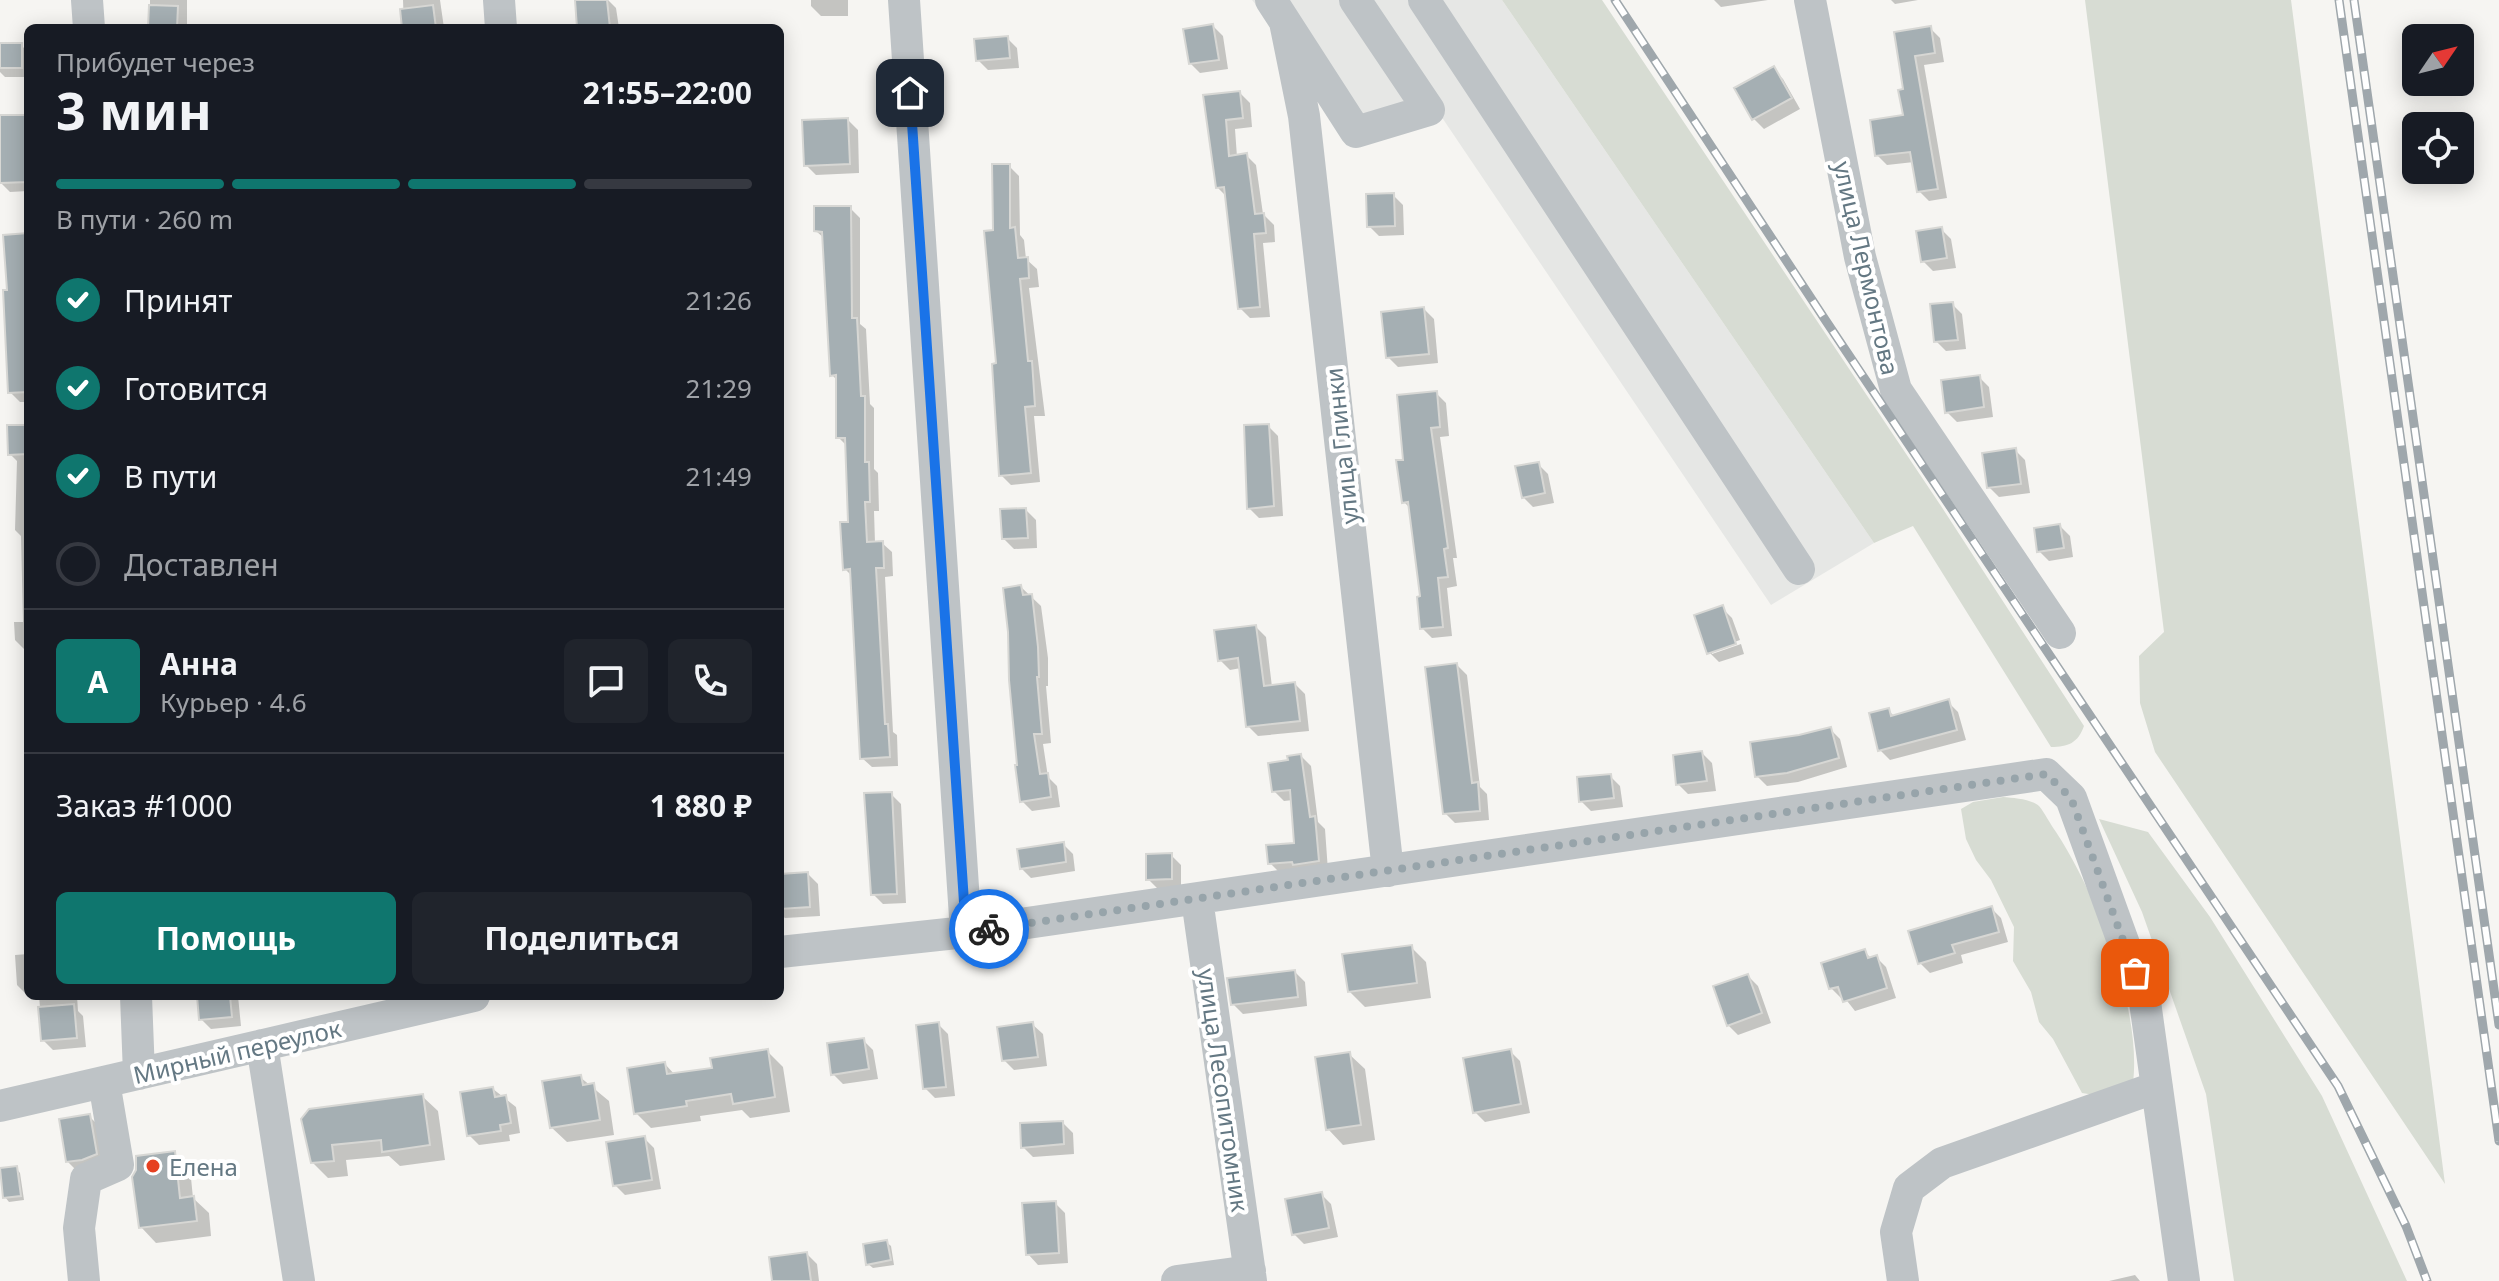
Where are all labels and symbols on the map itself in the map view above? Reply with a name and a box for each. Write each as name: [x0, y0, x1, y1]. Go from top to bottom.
north arrow: [2402, 24, 2474, 96]
pin: [876, 59, 944, 127]
street label: улица Лермонтова: [1826, 158, 1908, 378]
street label: улица Глинки: [1316, 366, 1366, 526]
courier: [949, 889, 1029, 969]
pin: [2101, 939, 2169, 1007]
street label: улица Лесопитомник: [1191, 966, 1257, 1214]
street label: Мирный переулок: [130, 1011, 344, 1091]
place label: Елена: [169, 1150, 238, 1183]
marker: Елена: [144, 1157, 162, 1175]

